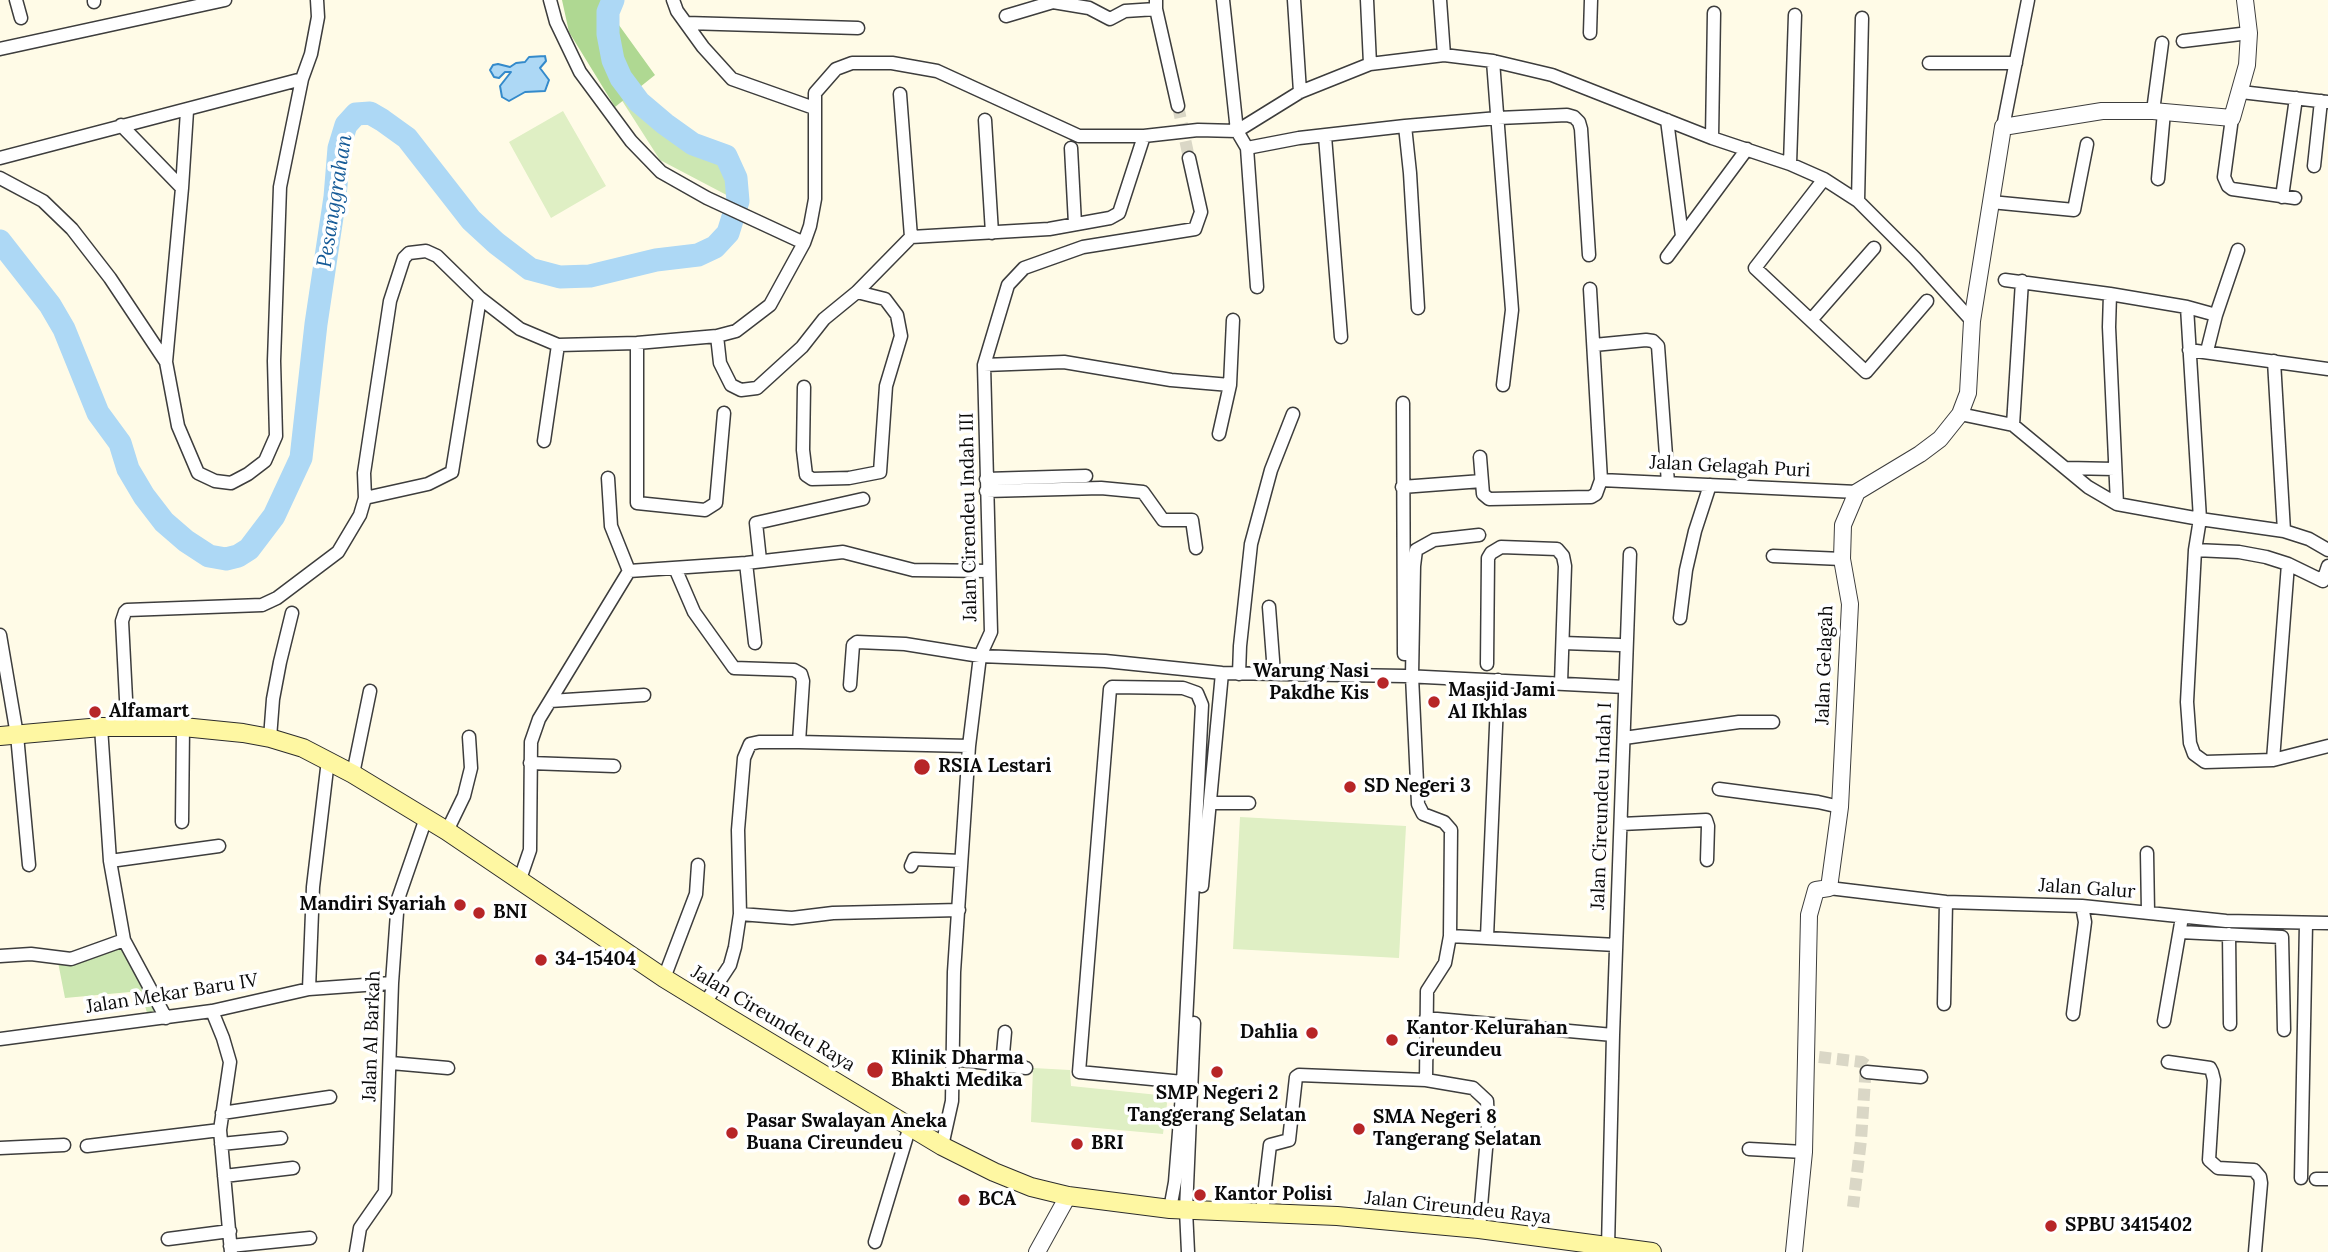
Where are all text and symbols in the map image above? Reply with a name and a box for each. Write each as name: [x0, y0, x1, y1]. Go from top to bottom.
water label: Pesanggrahan: [312, 133, 358, 269]
street label: Jalan Cirendeu Indah III: [956, 412, 982, 622]
street label: Jalan Gelagah Puri: [1649, 451, 1811, 483]
street label: Jalan Gelagah: [1812, 605, 1838, 725]
place label: Warung Nasi Pakdhe Kis: [1253, 661, 1369, 705]
marker: Warung Nasi Pakdhe Kis: [1375, 675, 1391, 691]
place label: Masjid Jami Al Ikhlas: [1448, 680, 1555, 724]
marker: Masjid Jami Al Ikhlas: [1426, 694, 1442, 710]
place label: Alfamart: [109, 701, 189, 723]
street label: Jalan Cireundeu Indah I: [1587, 702, 1617, 910]
marker: Alfamart: [87, 704, 103, 720]
place label: RSIA Lestari: [938, 756, 1051, 778]
marker: RSIA Lestari: [912, 757, 932, 777]
place label: SD Negeri 3: [1364, 776, 1471, 798]
marker: SD Negeri 3: [1342, 779, 1358, 795]
street label: Jalan Galur: [2038, 874, 2136, 904]
place label: Mandiri Syariah: [299, 894, 446, 916]
marker: Mandiri Syariah: [452, 897, 468, 913]
place label: BNI: [493, 902, 527, 924]
marker: BNI: [471, 905, 487, 921]
place label: 34-15404: [555, 949, 636, 971]
marker: 34-15404: [533, 952, 549, 968]
street label: Jalan Cireundeu Raya: [687, 961, 859, 1077]
street label: Jalan Mekar Baru IV: [84, 969, 260, 1019]
street label: Jalan Al Barkah: [358, 970, 386, 1102]
place label: Kantor Kelurahan Cireundeu: [1406, 1018, 1568, 1062]
place label: Dahlia: [1240, 1022, 1298, 1044]
marker: Dahlia: [1304, 1025, 1320, 1041]
marker: Kantor Kelurahan Cireundeu: [1384, 1032, 1400, 1048]
place label: Klinik Dharma Bhakti Medika: [891, 1048, 1024, 1092]
marker: Klinik Dharma Bhakti Medika: [865, 1060, 885, 1080]
marker: SMP Negeri 2 Tanggerang Selatan: [1209, 1064, 1225, 1080]
place label: SMP Negeri 2 Tanggerang Selatan: [1128, 1083, 1306, 1127]
place label: SMA Negeri 8 Tangerang Selatan: [1373, 1107, 1541, 1151]
place label: Pasar Swalayan Aneka Buana Cireundeu: [746, 1111, 947, 1155]
marker: SMA Negeri 8 Tangerang Selatan: [1351, 1121, 1367, 1137]
marker: Pasar Swalayan Aneka Buana Cireundeu: [724, 1125, 740, 1141]
place label: BRI: [1091, 1133, 1124, 1155]
marker: BRI: [1069, 1136, 1085, 1152]
place label: Kantor Polisi: [1214, 1184, 1332, 1206]
marker: Kantor Polisi: [1192, 1187, 1208, 1203]
street label: Jalan Cireundeu Raya: [1364, 1187, 1552, 1229]
place label: BCA: [978, 1189, 1016, 1211]
marker: BCA: [956, 1192, 972, 1208]
place label: SPBU 3415402: [2065, 1215, 2192, 1237]
marker: SPBU 3415402: [2043, 1218, 2059, 1234]

